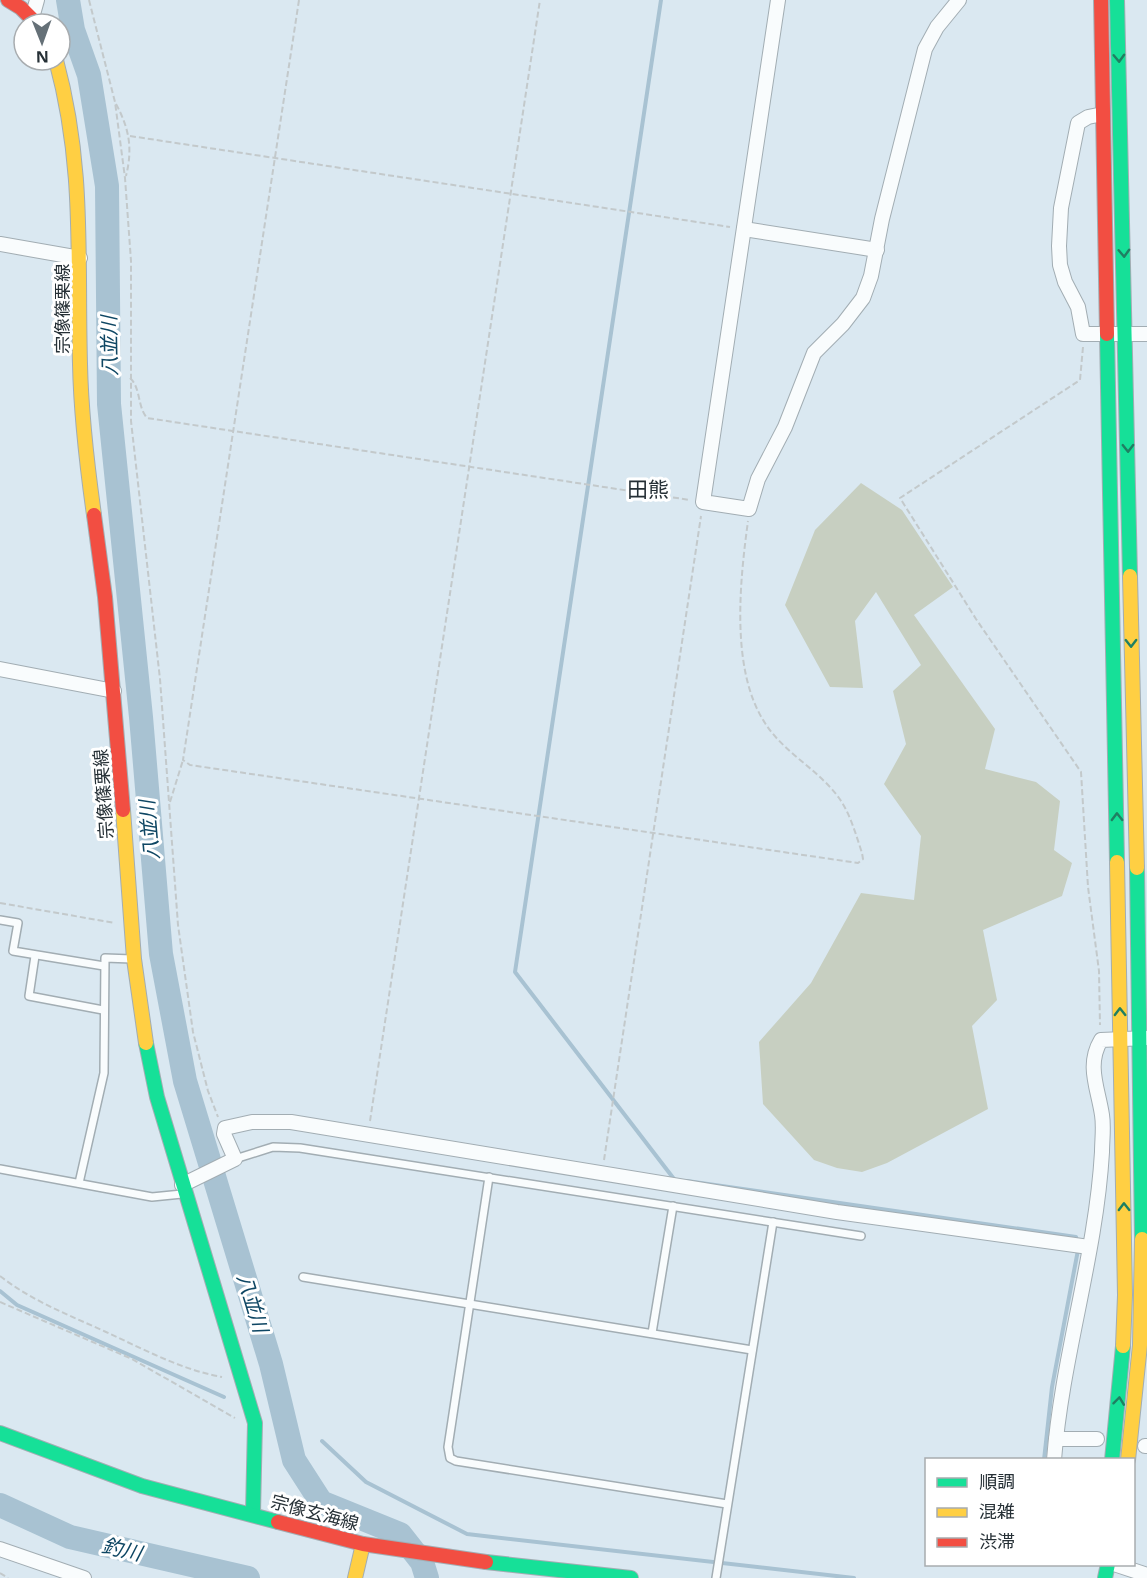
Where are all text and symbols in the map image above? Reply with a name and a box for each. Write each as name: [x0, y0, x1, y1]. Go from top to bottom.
north arrow: [12, 12, 72, 72]
text: N: [36, 46, 49, 68]
one-way arrow: [1112, 54, 1125, 63]
one-way arrow: [1118, 249, 1130, 258]
street label: 宗像篠栗線: [50, 264, 74, 354]
water label: 八並川: [95, 314, 123, 376]
one-way arrow: [1122, 444, 1134, 453]
district label: 田熊: [627, 475, 669, 503]
one-way arrow: [1125, 639, 1137, 648]
street label: 宗像篠栗線: [88, 748, 118, 840]
water label: 八並川: [133, 797, 165, 861]
one-way arrow: [1111, 812, 1124, 821]
one-way arrow: [1114, 1007, 1126, 1016]
one-way arrow: [1118, 1202, 1130, 1211]
water label: 八並川: [231, 1270, 275, 1338]
one-way arrow: [1112, 1397, 1124, 1406]
legend: [925, 1458, 1135, 1566]
text: 順調: [979, 1469, 1015, 1493]
street label: 宗像玄海線: [268, 1489, 362, 1535]
text: 混雑: [979, 1499, 1015, 1523]
text: 渋滞: [979, 1529, 1015, 1553]
water label: 釣川: [99, 1531, 146, 1567]

